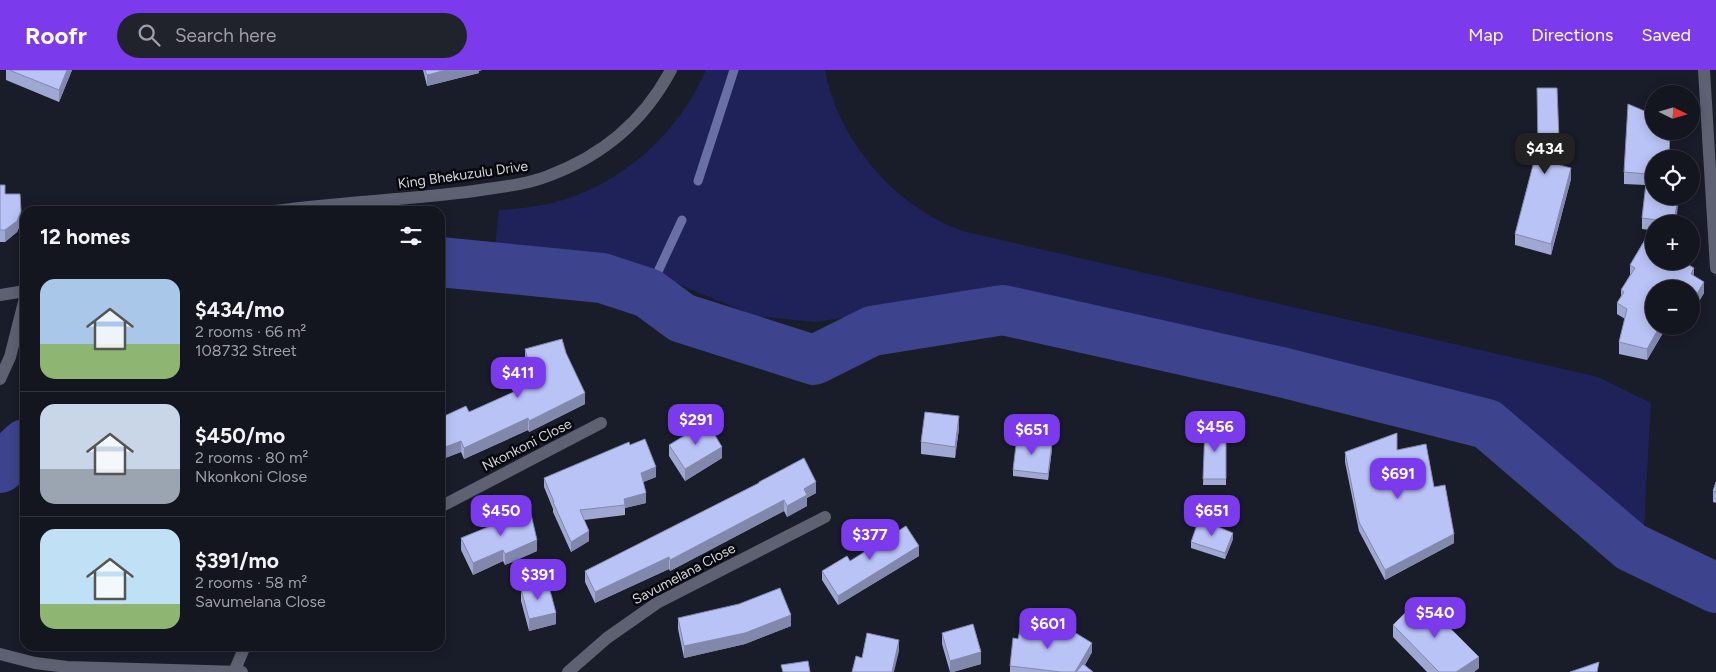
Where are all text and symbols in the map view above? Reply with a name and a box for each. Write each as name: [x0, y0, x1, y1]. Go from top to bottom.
search box: [117, 13, 467, 58]
text: Roofr: [25, 21, 87, 50]
icon: search: [135, 21, 163, 49]
text: Search here: [175, 24, 276, 47]
text: Map: [1468, 24, 1503, 46]
text: Directions: [1531, 24, 1613, 46]
text: Saved: [1641, 24, 1691, 46]
north arrow: [1645, 85, 1700, 140]
map controls: [1645, 85, 1700, 335]
pin: $434: [1515, 132, 1575, 175]
text: $434: [1526, 139, 1564, 158]
button: locate: [1645, 150, 1700, 205]
street label: King Bhekuzulu Drive: [397, 157, 530, 193]
button: +: [1645, 215, 1700, 270]
icon: filters: [397, 222, 425, 250]
text: 12 homes: [40, 224, 130, 249]
button: −: [1645, 280, 1700, 335]
text: $434/mo: [195, 297, 284, 322]
icon: home: [80, 299, 140, 359]
text: 2 rooms · 66 m²: [195, 322, 306, 341]
text: 108732 Street: [195, 341, 297, 360]
pin: $411: [488, 356, 548, 399]
text: $411: [502, 363, 534, 382]
pin: $291: [666, 404, 726, 446]
text: $291: [679, 410, 713, 429]
pin: $456: [1185, 410, 1245, 453]
pin: $651: [1002, 414, 1062, 456]
street label: Nkonkoni Close: [479, 415, 575, 475]
text: $456: [1196, 417, 1234, 436]
text: $651: [1015, 420, 1049, 439]
text: $450/mo: [195, 423, 285, 448]
icon: home: [80, 424, 140, 484]
text: 2 rooms · 80 m²: [195, 448, 308, 467]
pin: $691: [1368, 458, 1428, 500]
text: $691: [1381, 464, 1415, 483]
text: Nkonkoni Close: [195, 467, 307, 486]
pin: $450: [471, 494, 531, 537]
pin: $651: [1182, 494, 1242, 537]
text: $450: [482, 501, 520, 520]
text: $651: [1195, 501, 1229, 520]
pin: $377: [840, 518, 900, 561]
text: $377: [852, 525, 888, 544]
street label: Savumelana Close: [630, 539, 739, 608]
text: $391/mo: [195, 548, 279, 573]
icon: home: [80, 549, 140, 609]
pin: $391: [508, 558, 568, 601]
text: $391: [521, 565, 555, 584]
text: 2 rooms · 58 m²: [195, 573, 307, 592]
text: Savumelana Close: [195, 592, 326, 611]
pin: $540: [1405, 596, 1465, 639]
text: $540: [1416, 603, 1454, 622]
pin: $601: [1018, 608, 1078, 650]
text: $601: [1030, 614, 1066, 633]

